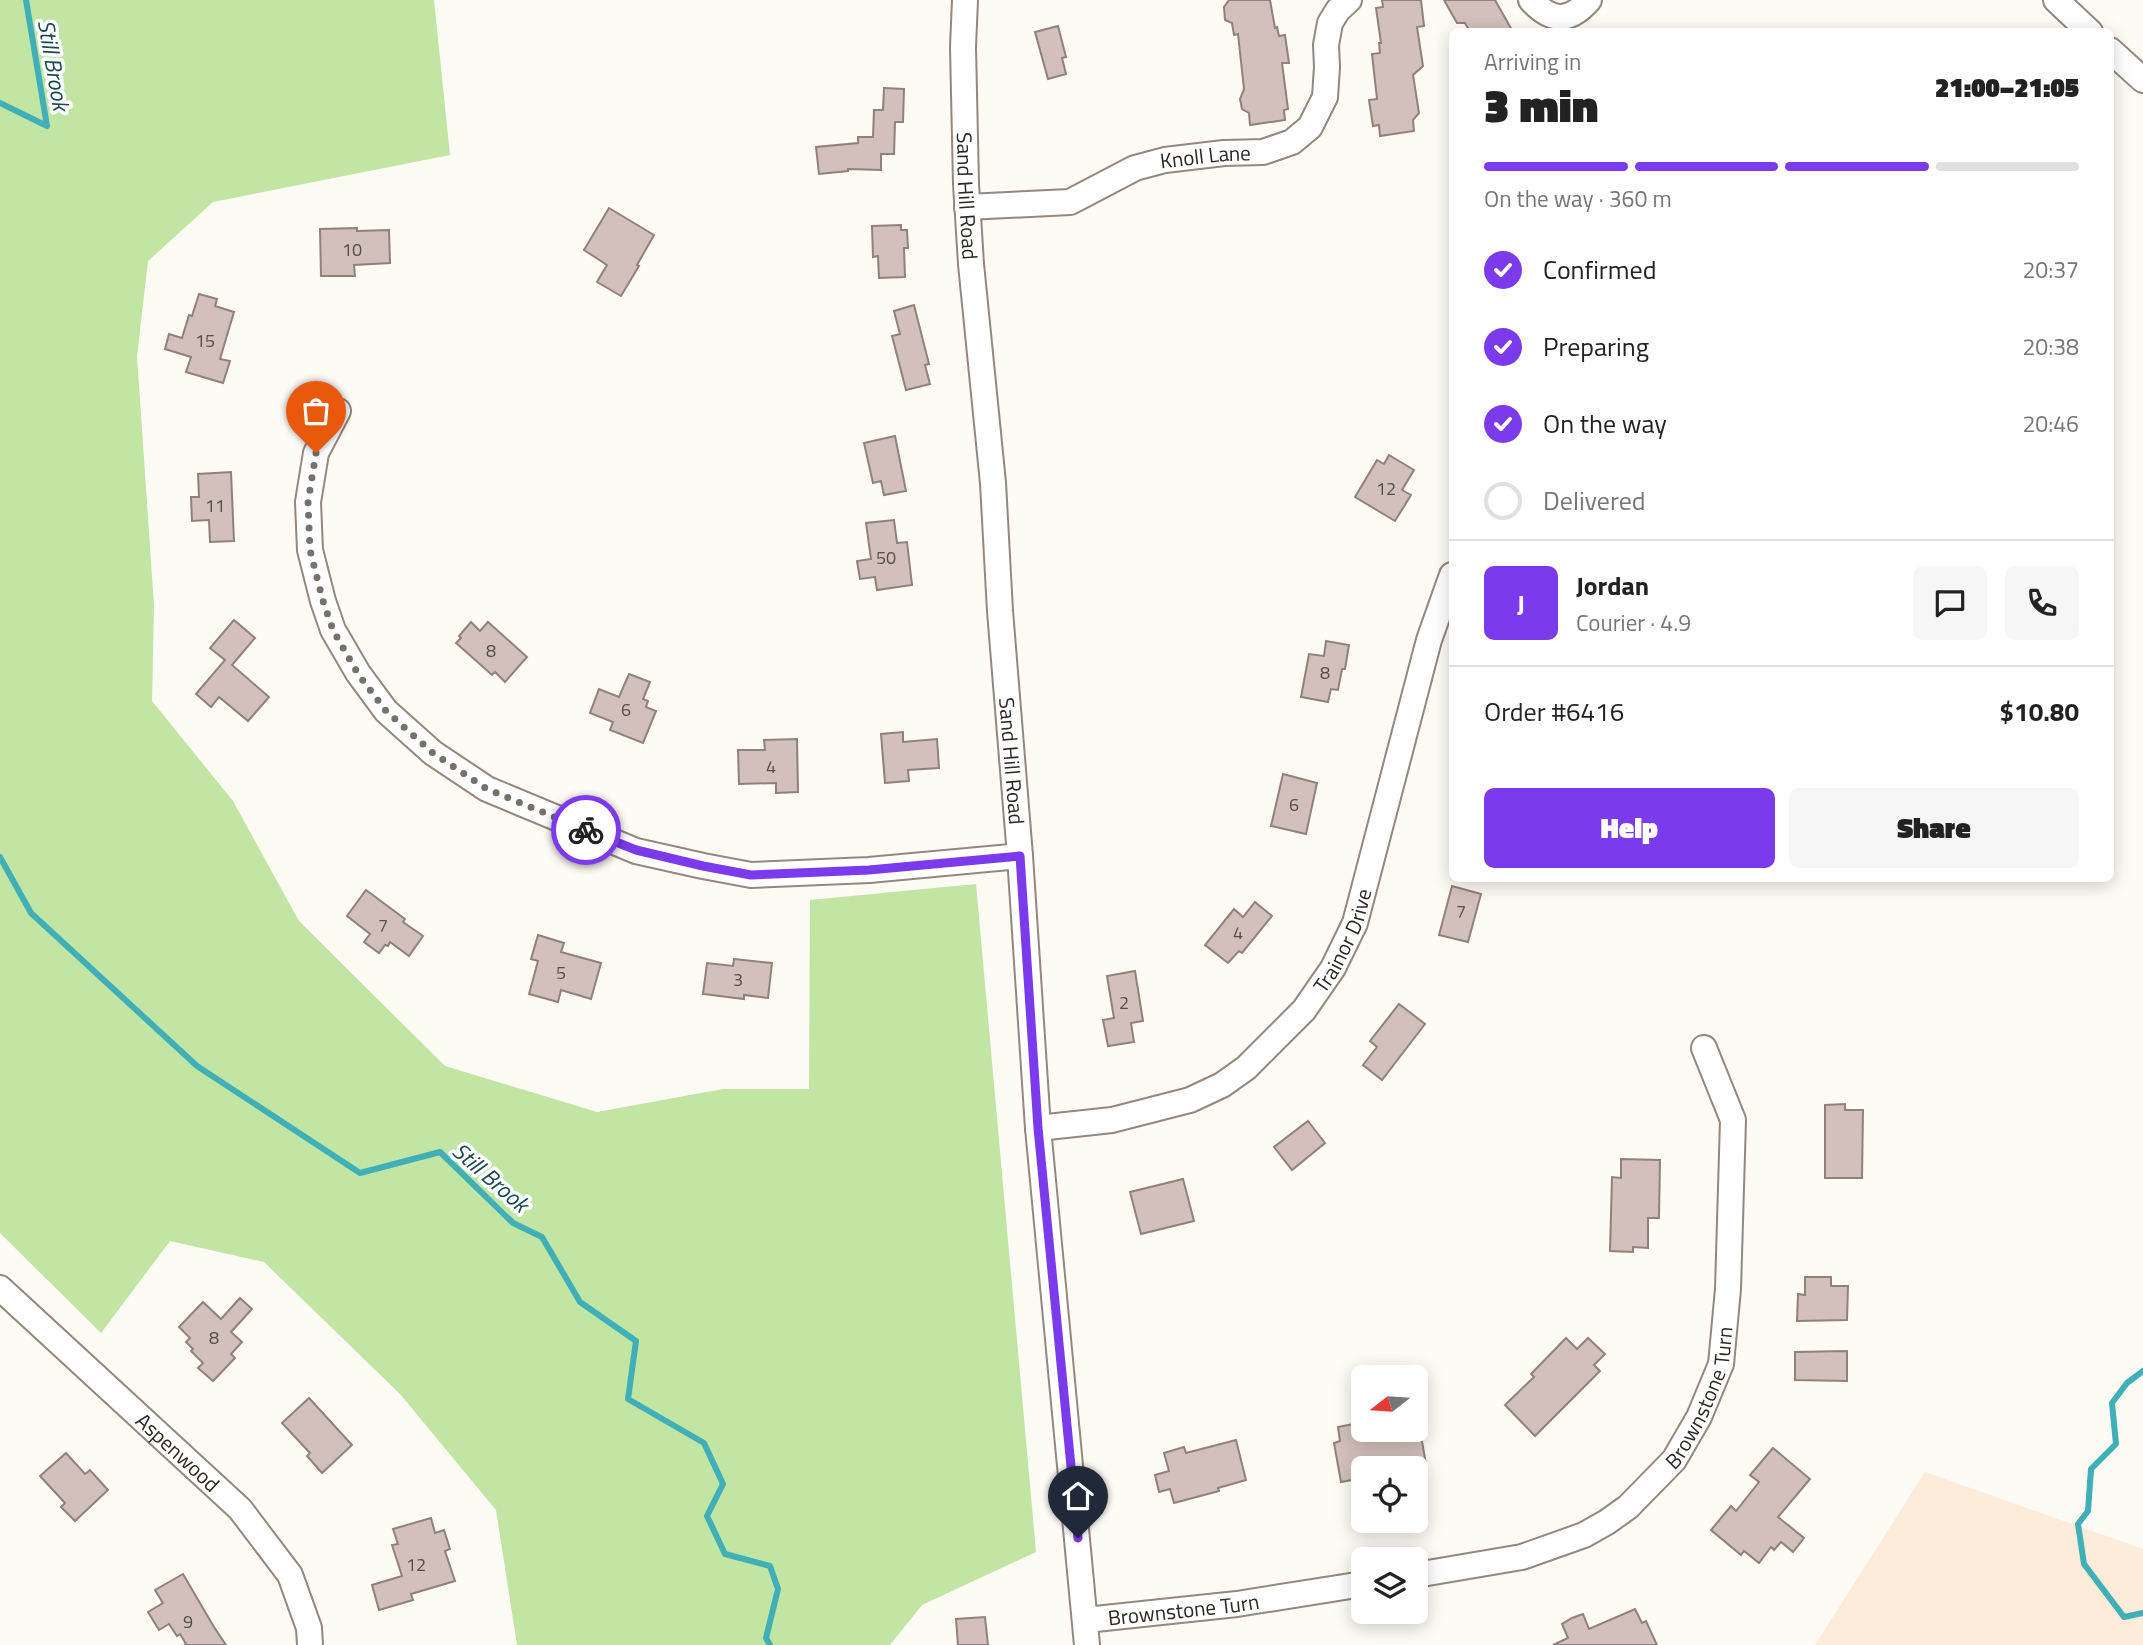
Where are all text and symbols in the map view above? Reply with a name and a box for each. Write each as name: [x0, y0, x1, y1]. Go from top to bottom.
water label: Still Brook: [29, 17, 80, 116]
text: Arriving in: [1484, 44, 1581, 79]
text: 21:00–21:05: [1935, 68, 2079, 107]
text: 3 min: [1484, 70, 1598, 140]
street label: Sand Hill Road: [949, 132, 987, 261]
street label: Knoll Lane: [1158, 136, 1251, 176]
text: On the way · 360 m: [1484, 181, 1672, 216]
house number: 10: [342, 236, 362, 263]
text: Confirmed: [1543, 250, 1657, 289]
icon: check: [1484, 251, 1522, 289]
text: 20:37: [2022, 252, 2079, 287]
house number: 15: [195, 327, 215, 354]
text: Preparing: [1543, 327, 1649, 366]
icon: check: [1484, 328, 1522, 366]
text: 20:38: [2022, 329, 2079, 364]
pin: [286, 381, 346, 453]
icon: bag: [297, 392, 335, 430]
text: On the way: [1543, 404, 1667, 443]
icon: check: [1484, 405, 1522, 443]
text: 20:46: [2022, 406, 2079, 441]
house number: 12: [1376, 475, 1396, 502]
text: Delivered: [1543, 481, 1646, 520]
house number: 11: [205, 492, 225, 519]
house number: 50: [876, 544, 896, 571]
text: Jordan: [1576, 566, 1649, 605]
button: chat: [1913, 566, 1987, 640]
button: phone: [2005, 566, 2079, 640]
text: J: [1517, 584, 1525, 623]
text: Courier · 4.9: [1576, 605, 1691, 640]
house number: 8: [486, 637, 496, 664]
house number: 8: [1320, 659, 1330, 686]
text: Order #6416: [1484, 692, 1624, 731]
text: $10.80: [2000, 692, 2079, 731]
house number: 6: [621, 696, 631, 723]
street label: Sand Hill Road: [991, 696, 1033, 826]
house number: 4: [766, 753, 776, 780]
button: Help: [1484, 788, 1775, 868]
button: Share: [1789, 788, 2079, 868]
house number: 6: [1289, 791, 1299, 818]
courier: [551, 795, 621, 865]
icon: bike: [567, 811, 605, 849]
street label: Trainor Drive: [1305, 885, 1379, 999]
house number: 7: [1456, 898, 1466, 925]
house number: 7: [378, 912, 388, 939]
house number: 4: [1233, 919, 1243, 946]
house number: 5: [556, 959, 566, 986]
house number: 3: [733, 966, 743, 993]
house number: 2: [1119, 989, 1129, 1016]
water label: Still Brook: [445, 1134, 539, 1222]
house number: 8: [209, 1324, 219, 1351]
street label: Brownstone Turn: [1657, 1325, 1740, 1476]
north arrow: [1351, 1365, 1428, 1442]
map controls: [1351, 1365, 1428, 1624]
street label: Aspenwood: [129, 1405, 227, 1499]
button: locate: [1351, 1456, 1428, 1533]
pin: [1048, 1466, 1108, 1538]
icon: home: [1059, 1477, 1097, 1515]
button: layers: [1351, 1547, 1428, 1624]
house number: 12: [406, 1551, 426, 1578]
street label: Brownstone Turn: [1106, 1585, 1261, 1634]
house number: 9: [183, 1608, 193, 1635]

